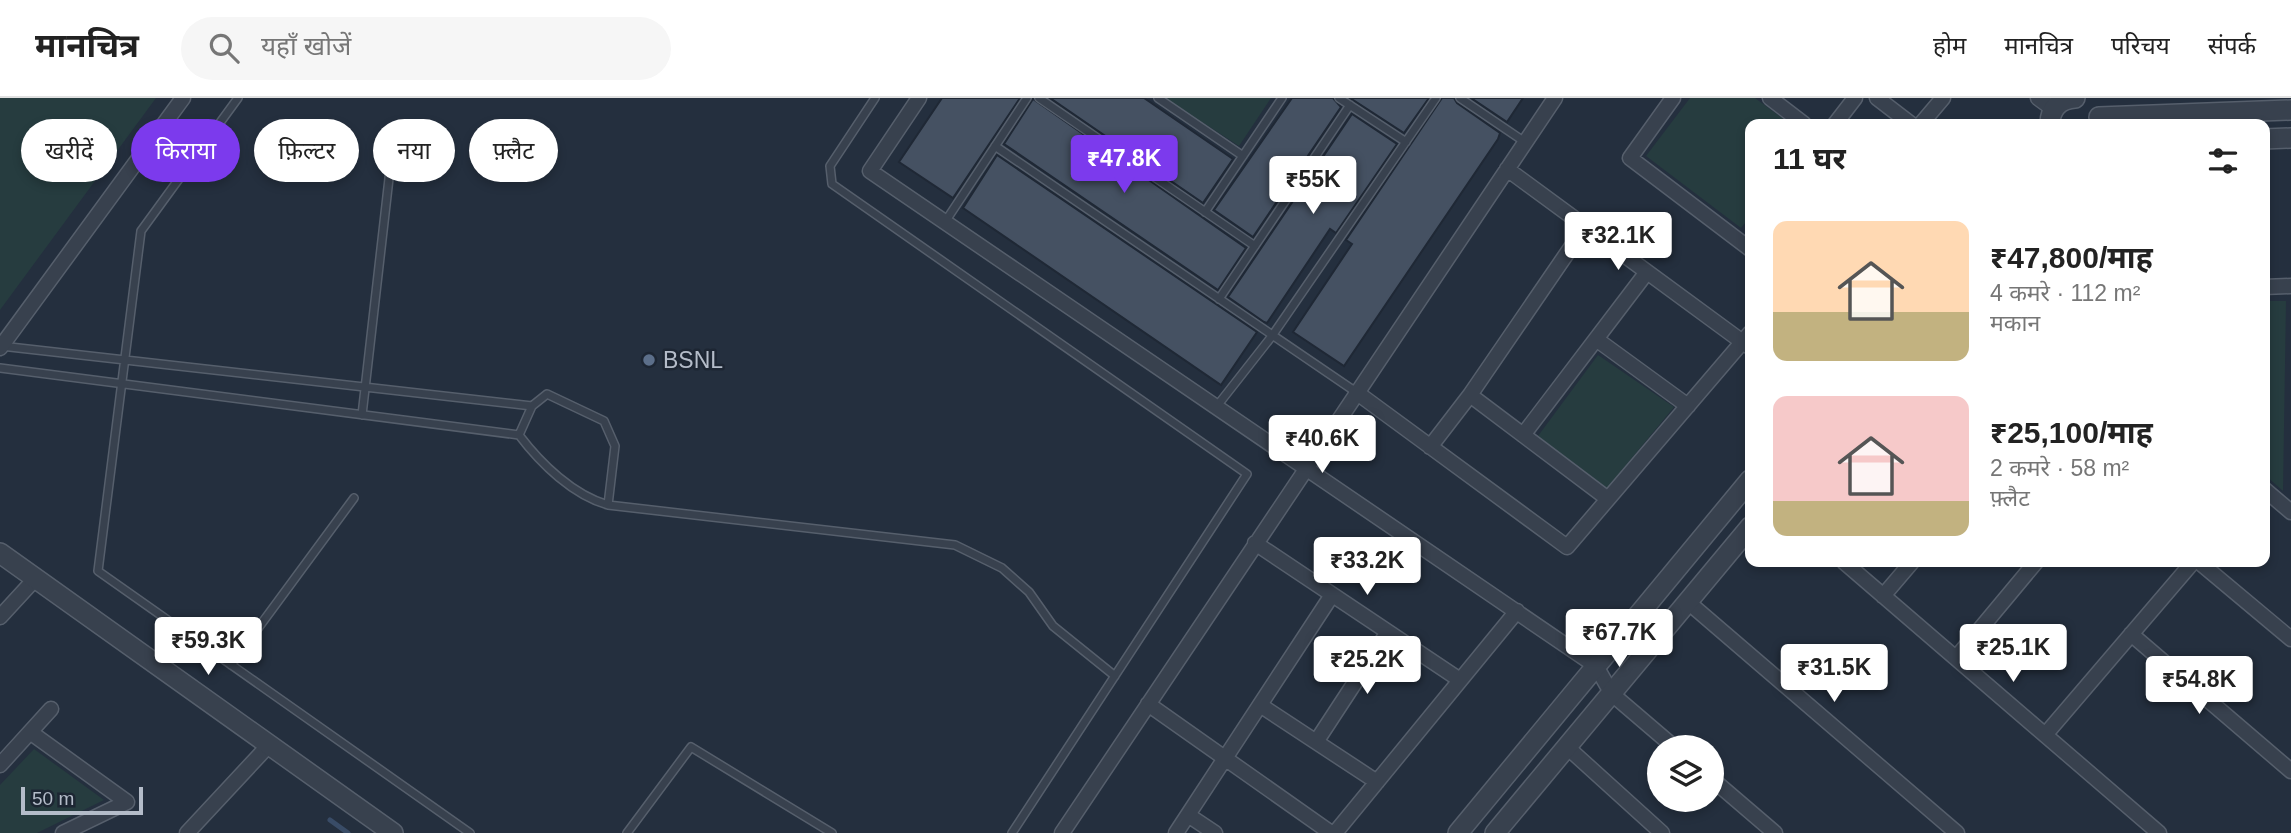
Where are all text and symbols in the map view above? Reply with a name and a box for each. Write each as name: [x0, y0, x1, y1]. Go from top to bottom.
search box: [181, 17, 671, 80]
text: मानचित्र: [35, 27, 139, 64]
icon: search: [205, 29, 243, 67]
text: यहाँ खोजें: [261, 31, 351, 61]
text: होम: [1933, 32, 1966, 59]
text: मानचित्र: [2004, 32, 2073, 59]
text: परिचय: [2111, 32, 2170, 59]
text: संपर्क: [2208, 32, 2256, 59]
chip: खरीदें: [21, 119, 117, 182]
chip: किराया: [131, 119, 240, 182]
chip: फ़िल्टर: [254, 119, 359, 182]
chip: नया: [373, 119, 455, 182]
chip: फ़्लैट: [469, 119, 558, 182]
pin: ₹47.8K: [1067, 136, 1181, 195]
text: 11 घर: [1773, 142, 1846, 175]
icon: filters: [2204, 142, 2242, 180]
text: ₹47.8K: [1087, 145, 1161, 171]
pin: ₹55K: [1272, 156, 1354, 216]
text: ₹55K: [1285, 166, 1341, 192]
pin: ₹32.1K: [1561, 212, 1675, 272]
text: ₹32.1K: [1581, 222, 1655, 248]
text: ₹47,800/माह: [1990, 241, 2153, 274]
icon: home: [1829, 249, 1913, 333]
text: 4 कमरे · 112 m²: [1990, 280, 2140, 306]
text: मकान: [1990, 310, 2040, 336]
place label: BSNL: [663, 347, 723, 373]
marker: BSNL: [641, 352, 657, 368]
pin: ₹40.6K: [1265, 416, 1379, 475]
text: ₹25,100/माह: [1990, 416, 2153, 449]
icon: home: [1829, 424, 1913, 508]
text: ₹40.6K: [1285, 425, 1359, 451]
text: 2 कमरे · 58 m²: [1990, 455, 2129, 481]
text: फ़्लैट: [1990, 485, 2030, 511]
pin: ₹33.2K: [1310, 538, 1424, 597]
text: ₹33.2K: [1330, 547, 1404, 573]
pin: ₹67.7K: [1562, 610, 1676, 669]
pin: ₹59.3K: [151, 618, 265, 677]
text: ₹67.7K: [1582, 619, 1656, 645]
pin: ₹25.1K: [1956, 624, 2070, 684]
text: ₹59.3K: [171, 627, 245, 653]
text: ₹25.1K: [1976, 634, 2050, 660]
pin: ₹25.2K: [1310, 636, 1424, 696]
pin: ₹31.5K: [1777, 644, 1891, 704]
text: ₹25.2K: [1330, 646, 1404, 672]
text: ₹31.5K: [1797, 654, 1871, 680]
pin: ₹54.8K: [2142, 656, 2256, 716]
text: ₹54.8K: [2162, 666, 2236, 692]
map controls: [1647, 735, 1724, 812]
button: layers: [1647, 735, 1724, 812]
scale bar: [21, 784, 144, 816]
text: 50 m: [32, 788, 74, 809]

